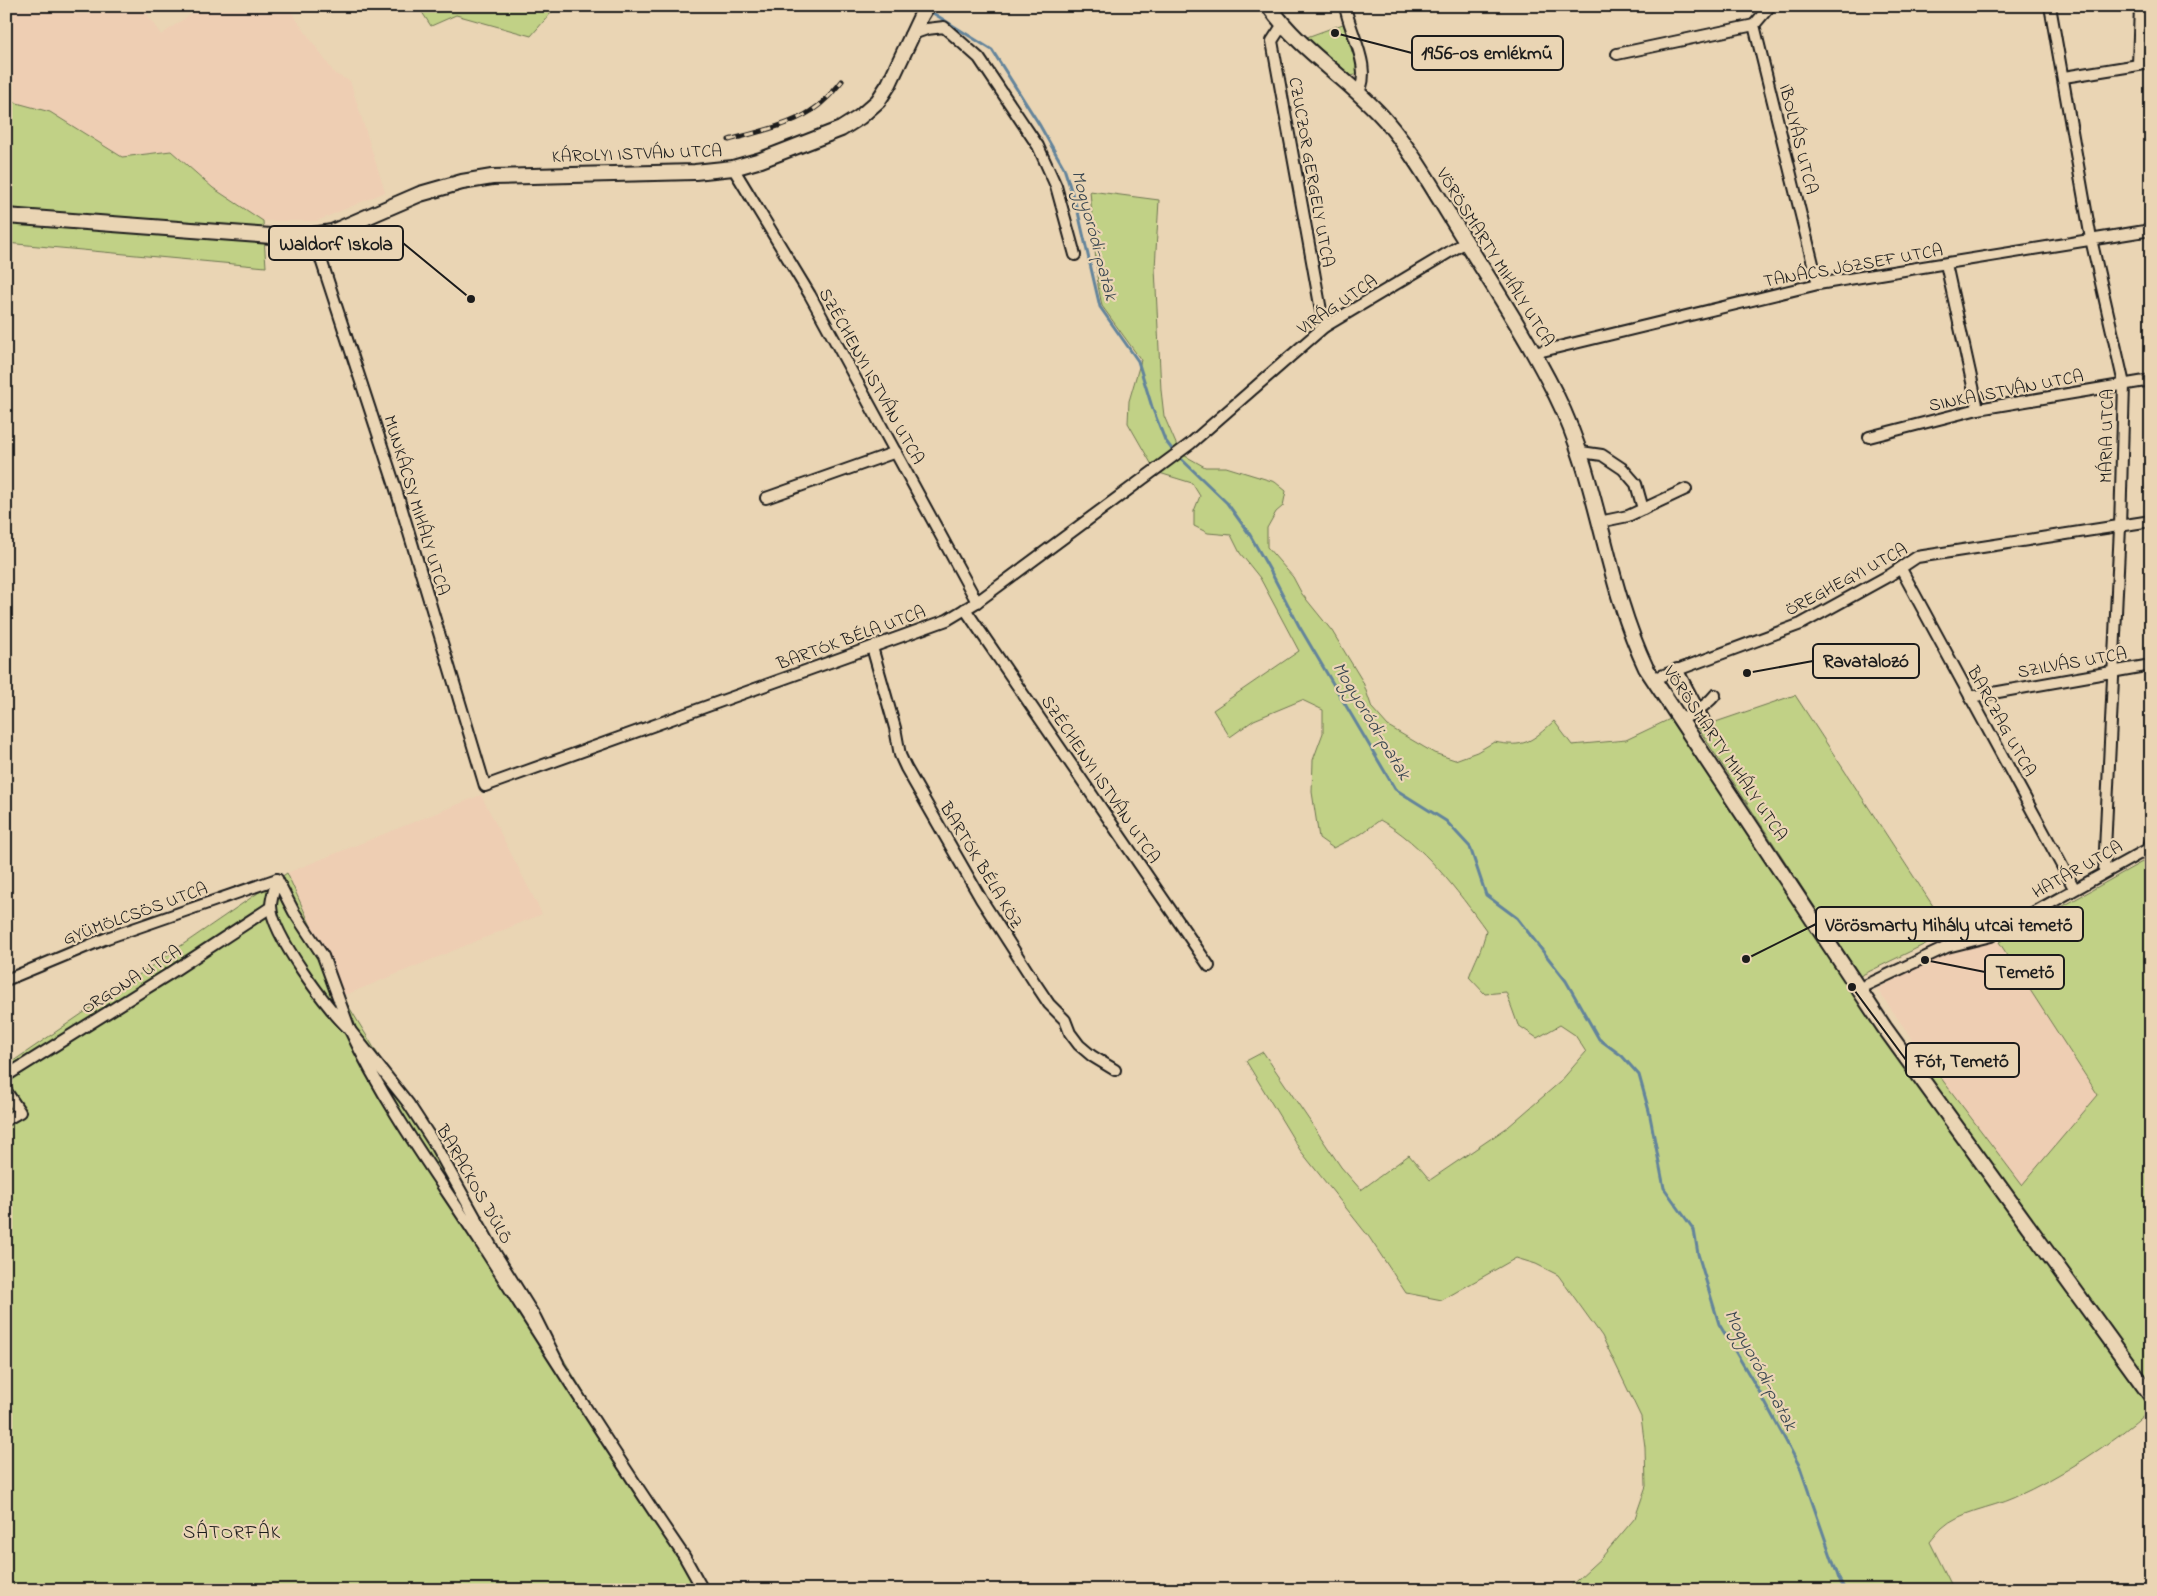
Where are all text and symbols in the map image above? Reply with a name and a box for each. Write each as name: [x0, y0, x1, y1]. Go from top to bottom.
callout: 1956-os emlékmű: [1412, 36, 1563, 70]
text: 1956-os emlékmű: [1421, 41, 1553, 68]
street label: CZUCZOR GERGELY UTCA: [1280, 75, 1340, 269]
street label: IBOLYÁS UTCA: [1771, 82, 1823, 197]
street label: KÁROLYI ISTVÁN UTCA: [551, 139, 723, 171]
street label: VÖRÖSMARTY MIHÁLY UTCA: [1428, 163, 1560, 353]
water label: Mogyoródi-patak: [1062, 168, 1124, 305]
callout: Waldorf Iskola: [269, 226, 403, 260]
text: Waldorf Iskola: [279, 232, 393, 259]
street label: TANÁCS JÓZSEF UTCA: [1762, 238, 1945, 296]
street label: VIRÁG UTCA: [1292, 269, 1384, 343]
street label: SZÉCHENYI ISTVÁN UTCA: [811, 284, 930, 470]
street label: SINKA ISTVÁN UTCA: [1927, 364, 2086, 420]
street label: MÁRIA UTCA: [2094, 389, 2122, 483]
street label: MUNKÁCSY MIHÁLY UTCA: [375, 412, 455, 599]
street label: ÖREGHEGYI UTCA: [1781, 538, 1913, 624]
street label: BARTÓK BÉLA UTCA: [773, 600, 930, 678]
street label: SZILVÁS UTCA: [2015, 642, 2129, 686]
callout: Ravatalozó: [1813, 644, 1919, 678]
text: Ravatalozó: [1823, 649, 1909, 676]
water label: Mogyoródi-patak: [1324, 657, 1417, 787]
street label: VÖRÖSMARTY MIHÁLY UTCA: [1655, 660, 1793, 847]
street label: BARCZAG UTCA: [1959, 661, 2041, 782]
street label: SZÉCHENYI ISTVÁN UTCA: [1033, 691, 1165, 869]
street label: BARTÓK BÉLA KÖZ: [932, 797, 1028, 934]
street label: HATÁR UTCA: [2028, 835, 2128, 906]
street label: GYÜMÖLCSÖS UTCA: [60, 877, 212, 953]
callout: Vörösmarty Mihály utcai temető: [1816, 907, 2083, 941]
text: Vörösmarty Mihály utcai temető: [1824, 913, 2073, 942]
street label: ORGONA UTCA: [77, 940, 187, 1022]
callout: Temető: [1985, 955, 2064, 989]
text: Temető: [1996, 960, 2055, 987]
callout: Fót, Temető: [1906, 1043, 2019, 1077]
text: Fót, Temető: [1914, 1049, 2009, 1076]
street label: BARACKOS DŰLŐ: [428, 1120, 518, 1249]
water label: Mogyoródi-patak: [1716, 1305, 1803, 1437]
district label: SÁTORFÁK: [183, 1519, 281, 1547]

